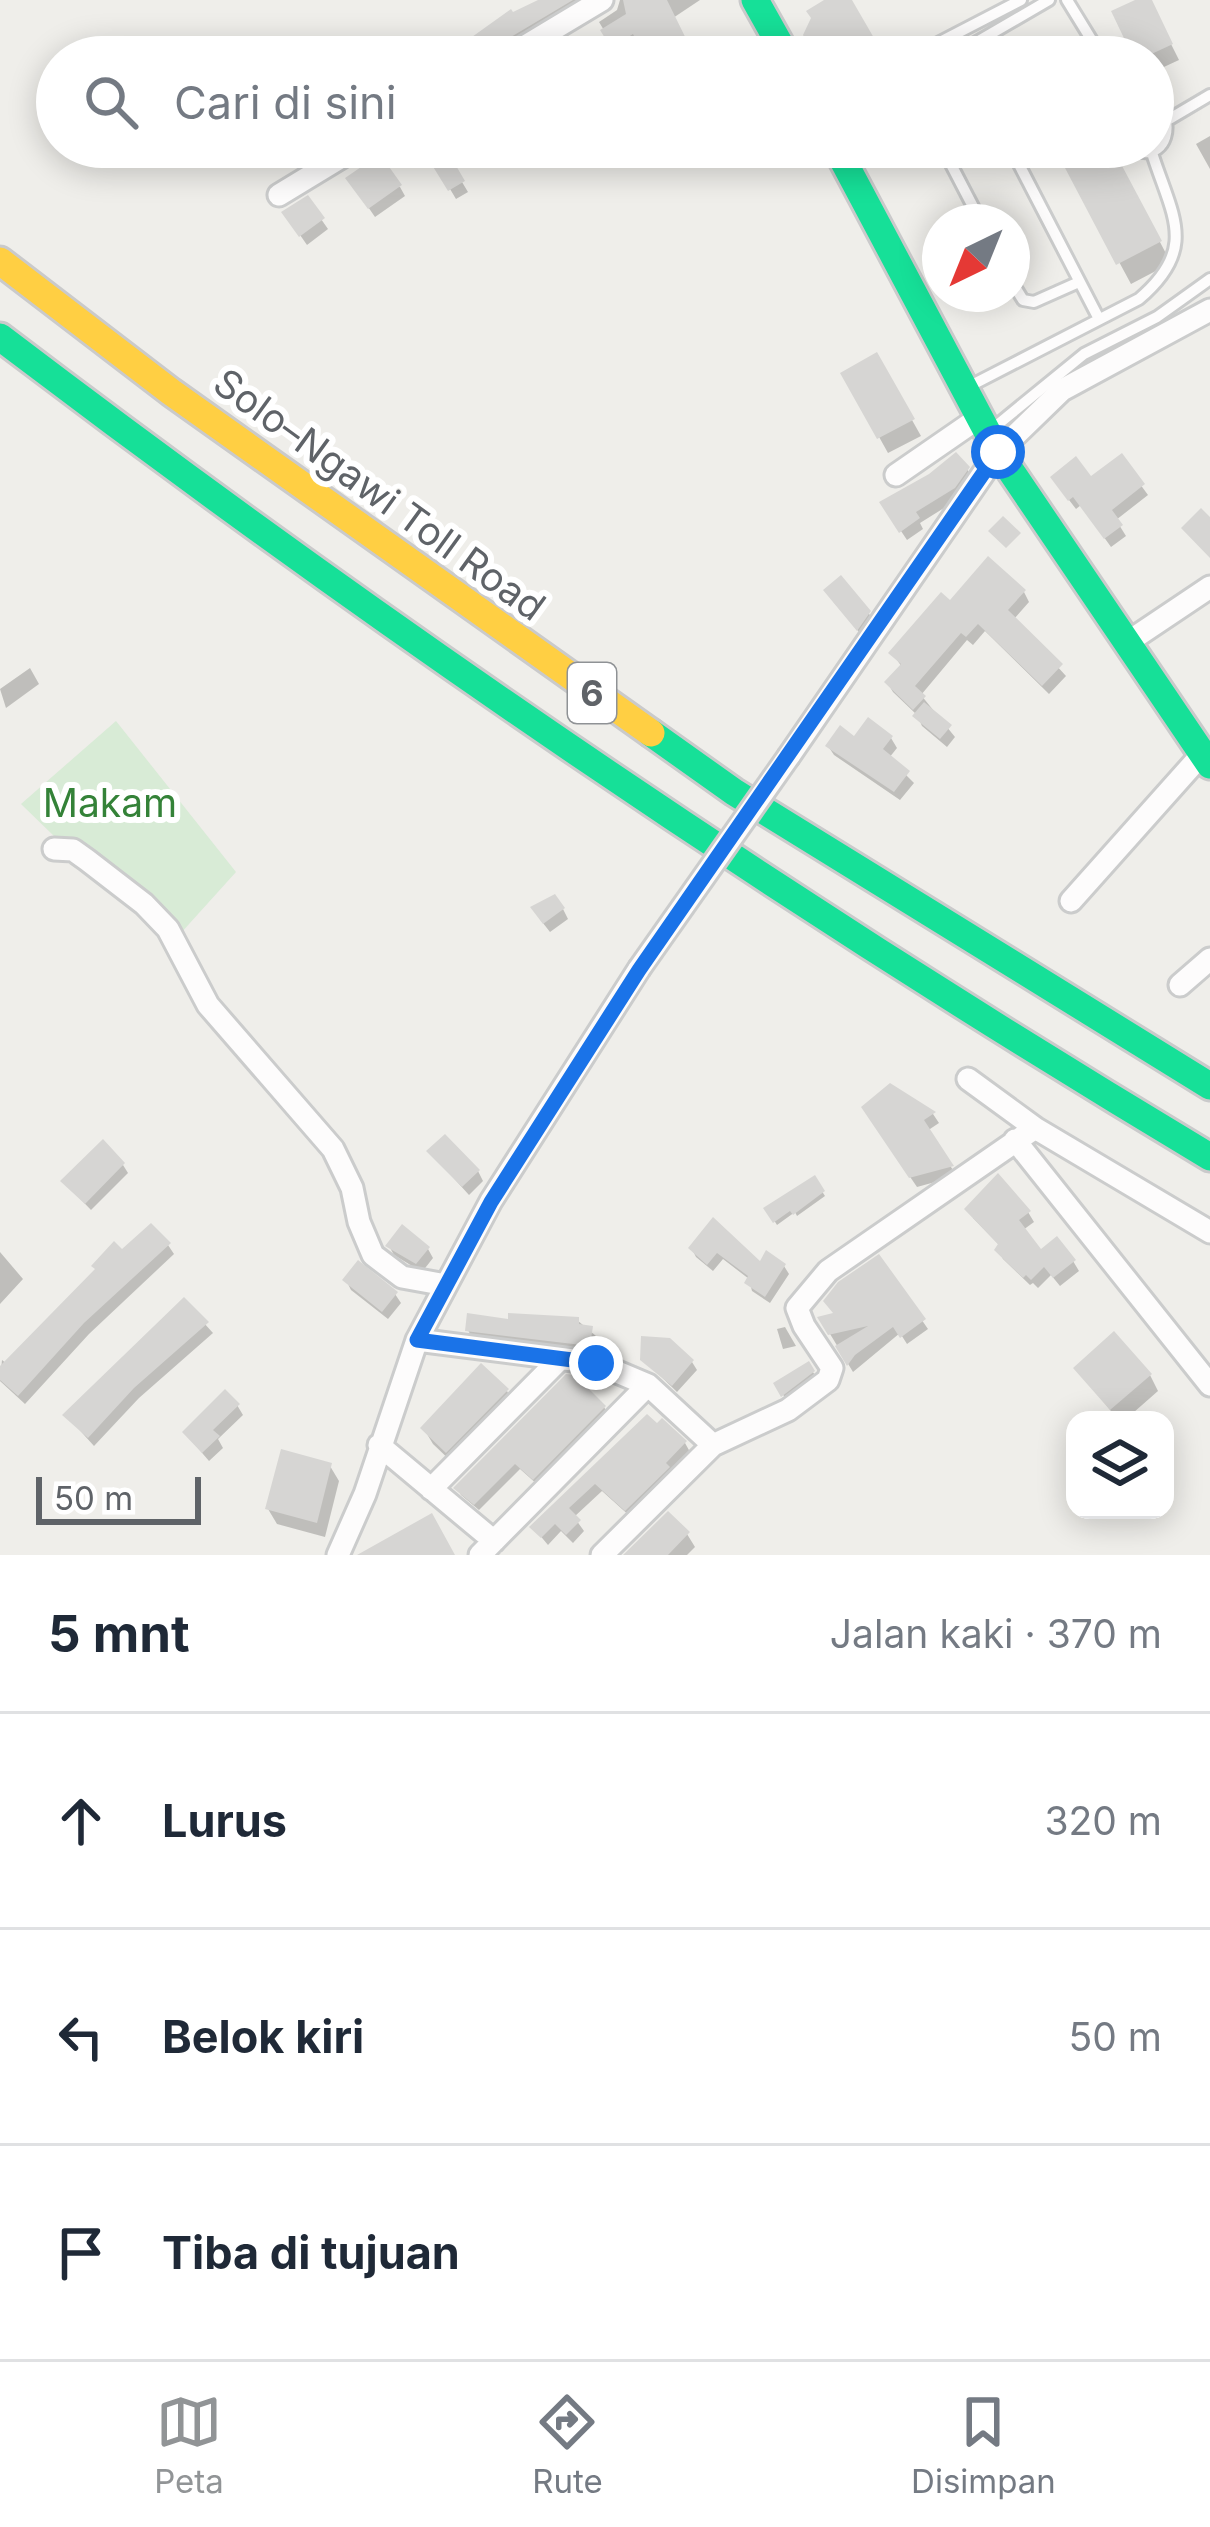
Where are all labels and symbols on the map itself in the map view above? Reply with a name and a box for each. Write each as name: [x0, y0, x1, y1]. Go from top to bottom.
north arrow: [922, 204, 1030, 312]
street label: Solo–Ngawi Toll Road: [205, 358, 555, 630]
route start: [971, 425, 1025, 479]
road number: 6: [568, 663, 616, 723]
park label: Makam: [43, 779, 177, 826]
route end: [569, 1336, 623, 1390]
scale bar: [36, 1471, 201, 1524]

